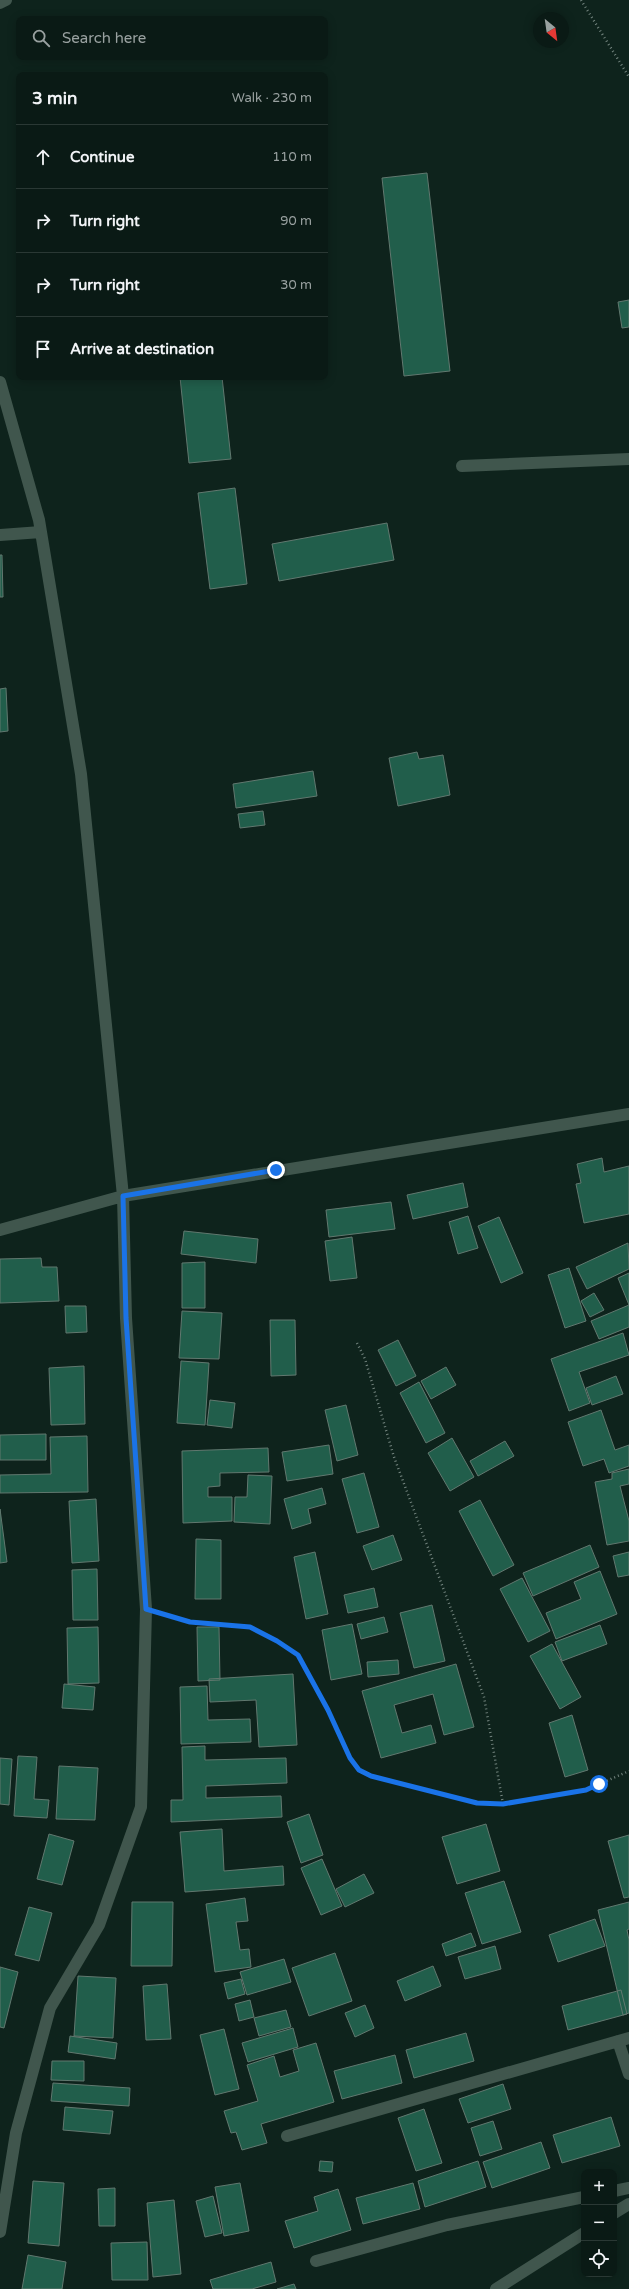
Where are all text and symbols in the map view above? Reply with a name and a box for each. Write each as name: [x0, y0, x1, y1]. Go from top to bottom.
north arrow: [533, 12, 569, 48]
search box: [16, 16, 328, 60]
icon: search: [30, 27, 52, 49]
text: Search here: [62, 29, 146, 47]
text: 3 min: [32, 88, 77, 109]
text: Walk · 230 m: [232, 90, 312, 106]
icon: ahead: [32, 146, 54, 168]
text: Continue: [70, 148, 134, 166]
text: 110 m: [272, 149, 312, 165]
icon: right: [32, 210, 54, 232]
text: Turn right: [70, 212, 140, 230]
text: 90 m: [280, 213, 312, 229]
icon: right: [32, 274, 54, 296]
text: Turn right: [70, 276, 140, 294]
text: 30 m: [280, 277, 312, 293]
icon: arrive: [32, 338, 54, 360]
text: Arrive at destination: [70, 340, 214, 358]
route end: [267, 1161, 285, 1179]
route start: [590, 1775, 608, 1793]
map controls: [581, 2169, 617, 2277]
button: +: [581, 2169, 617, 2205]
button: −: [581, 2205, 617, 2241]
button: locate: [581, 2241, 617, 2277]

